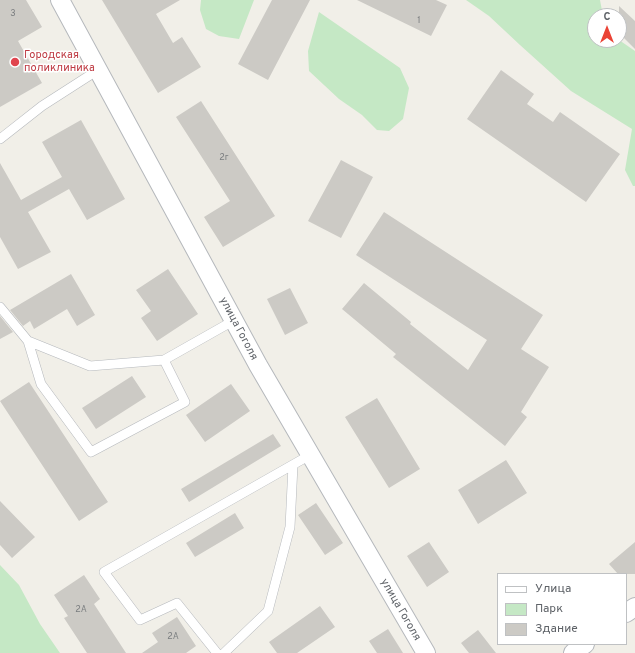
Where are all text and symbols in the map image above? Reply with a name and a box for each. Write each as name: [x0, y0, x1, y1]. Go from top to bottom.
north arrow: [587, 8, 627, 48]
house number: 3: [10, 9, 16, 19]
text: С: [603, 10, 611, 24]
house number: 1: [417, 16, 421, 26]
place label: Городская поликлиника: [24, 49, 95, 75]
marker: Городская поликлиника: [9, 56, 21, 68]
house number: 2г: [219, 153, 229, 163]
street label: улица Гоголя: [216, 295, 260, 363]
legend: [497, 573, 627, 645]
street label: улица Гоголя: [377, 577, 423, 643]
text: Улица: [535, 581, 571, 597]
text: Парк: [535, 601, 563, 617]
house number: 2А: [75, 605, 87, 615]
text: Здание: [535, 621, 578, 637]
house number: 2А: [167, 632, 179, 642]

